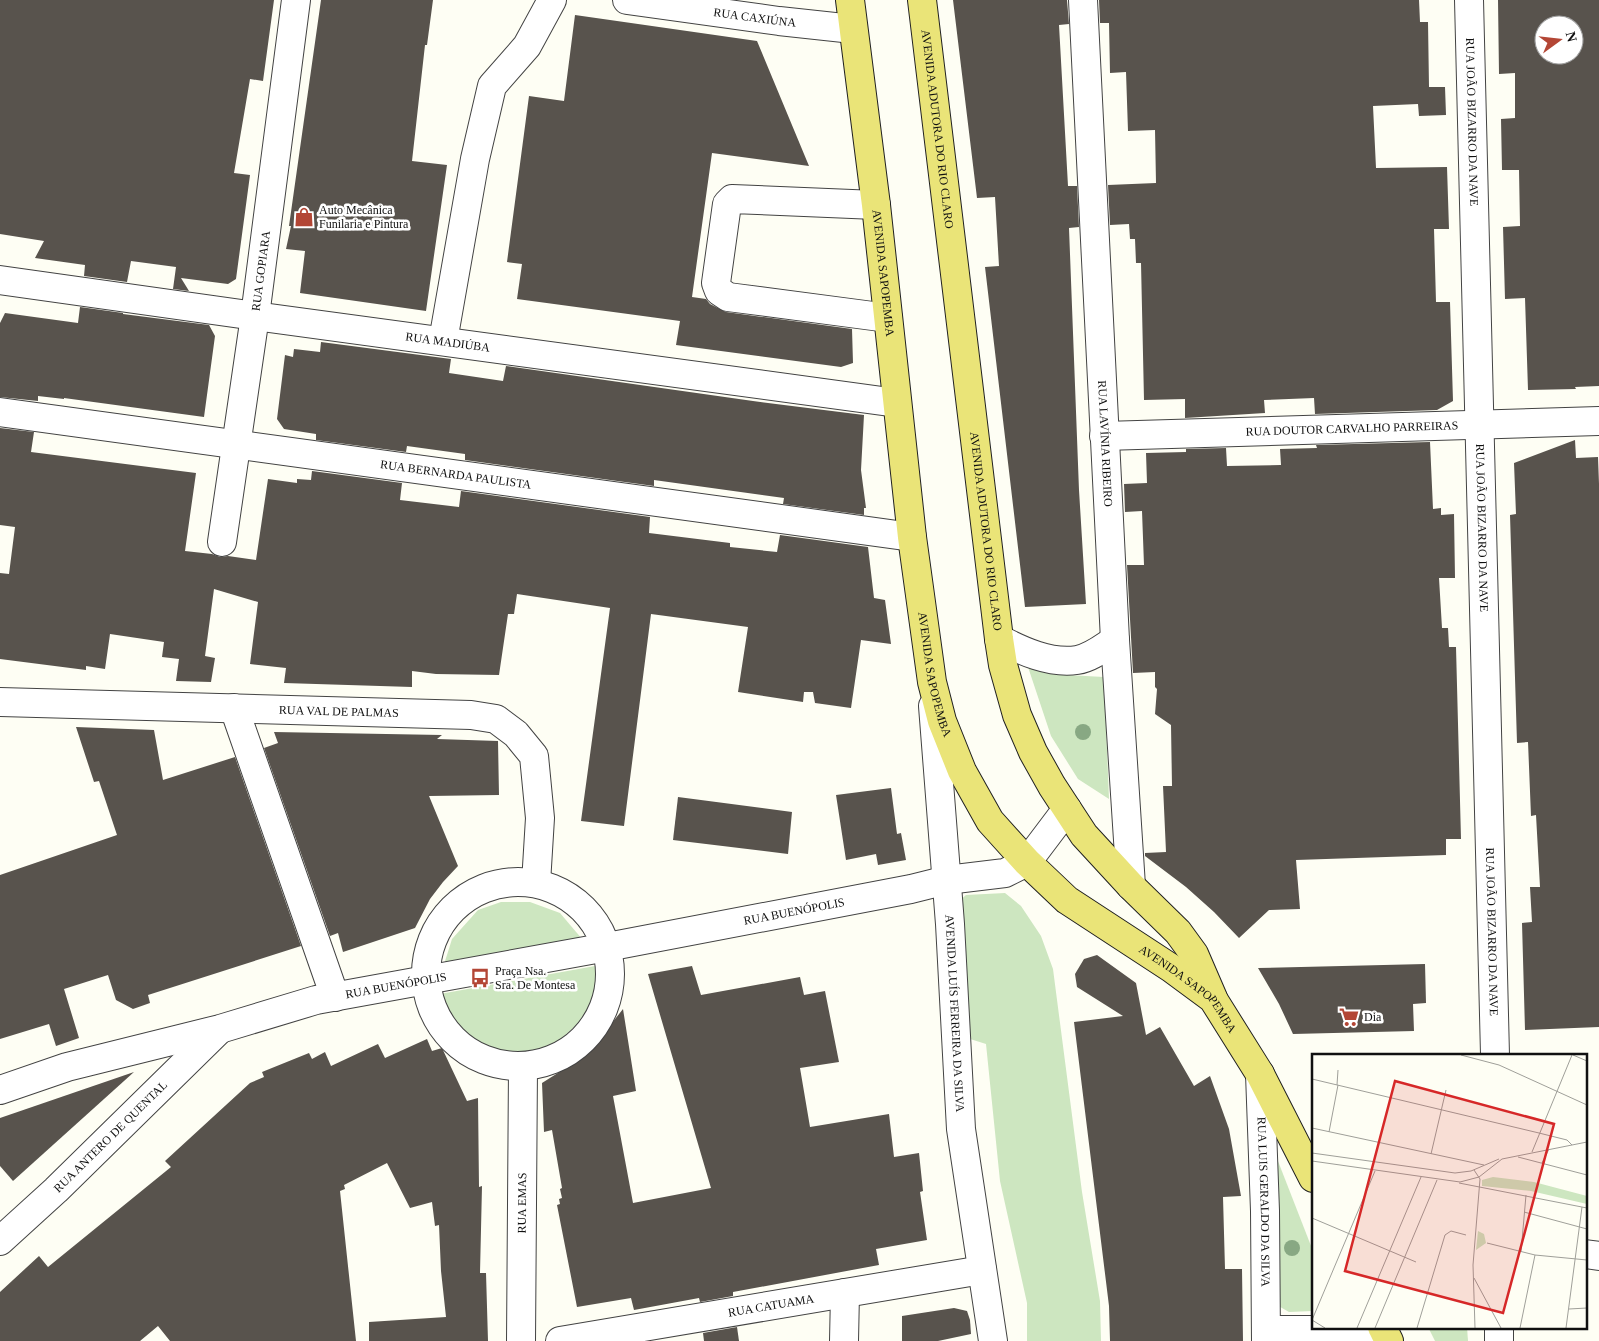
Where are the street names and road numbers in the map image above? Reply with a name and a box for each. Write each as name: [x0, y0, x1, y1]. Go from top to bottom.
street label: RUA CAXIÚNA: [713, 5, 797, 30]
street label: AVENIDA ADUTORA DO RIO CLARO: [919, 29, 957, 230]
street label: RUA JOÃO BIZARRO DA NAVE: [1463, 38, 1481, 206]
street label: AVENIDA SAPOPEMBA: [870, 209, 897, 337]
street label: RUA GOPIARA: [249, 229, 273, 312]
street label: RUA MADIÚBA: [405, 329, 491, 355]
street label: RUA LAVÍNIA RIBEIRO: [1095, 380, 1115, 507]
street label: RUA DOUTOR CARVALHO PARREIRAS: [1245, 418, 1458, 439]
street label: AVENIDA ADUTORA DO RIO CLARO: [967, 431, 1005, 632]
street label: RUA JOÃO BIZARRO DA NAVE: [1473, 443, 1491, 612]
street label: RUA BERNARDA PAULISTA: [379, 457, 532, 492]
street label: AVENIDA SAPOPEMBA: [915, 611, 955, 739]
street label: RUA VAL DE PALMAS: [279, 703, 399, 720]
street label: RUA JOÃO BIZARRO DA NAVE: [1483, 847, 1501, 1016]
street label: RUA BUENÓPOLIS: [742, 895, 846, 928]
street label: AVENIDA LUÍS FERREIRA DA SILVA: [942, 914, 967, 1113]
street label: AVENIDA SAPOPEMBA: [1136, 942, 1240, 1036]
street label: RUA BUENÓPOLIS: [344, 969, 448, 1002]
street label: RUA ANTERO DE QUENTAL: [51, 1078, 170, 1195]
street label: RUA LUIS GERALDO DA SILVA: [1255, 1117, 1273, 1287]
street label: RUA EMAS: [515, 1172, 529, 1234]
street label: RUA CATUAMA: [727, 1291, 815, 1320]

